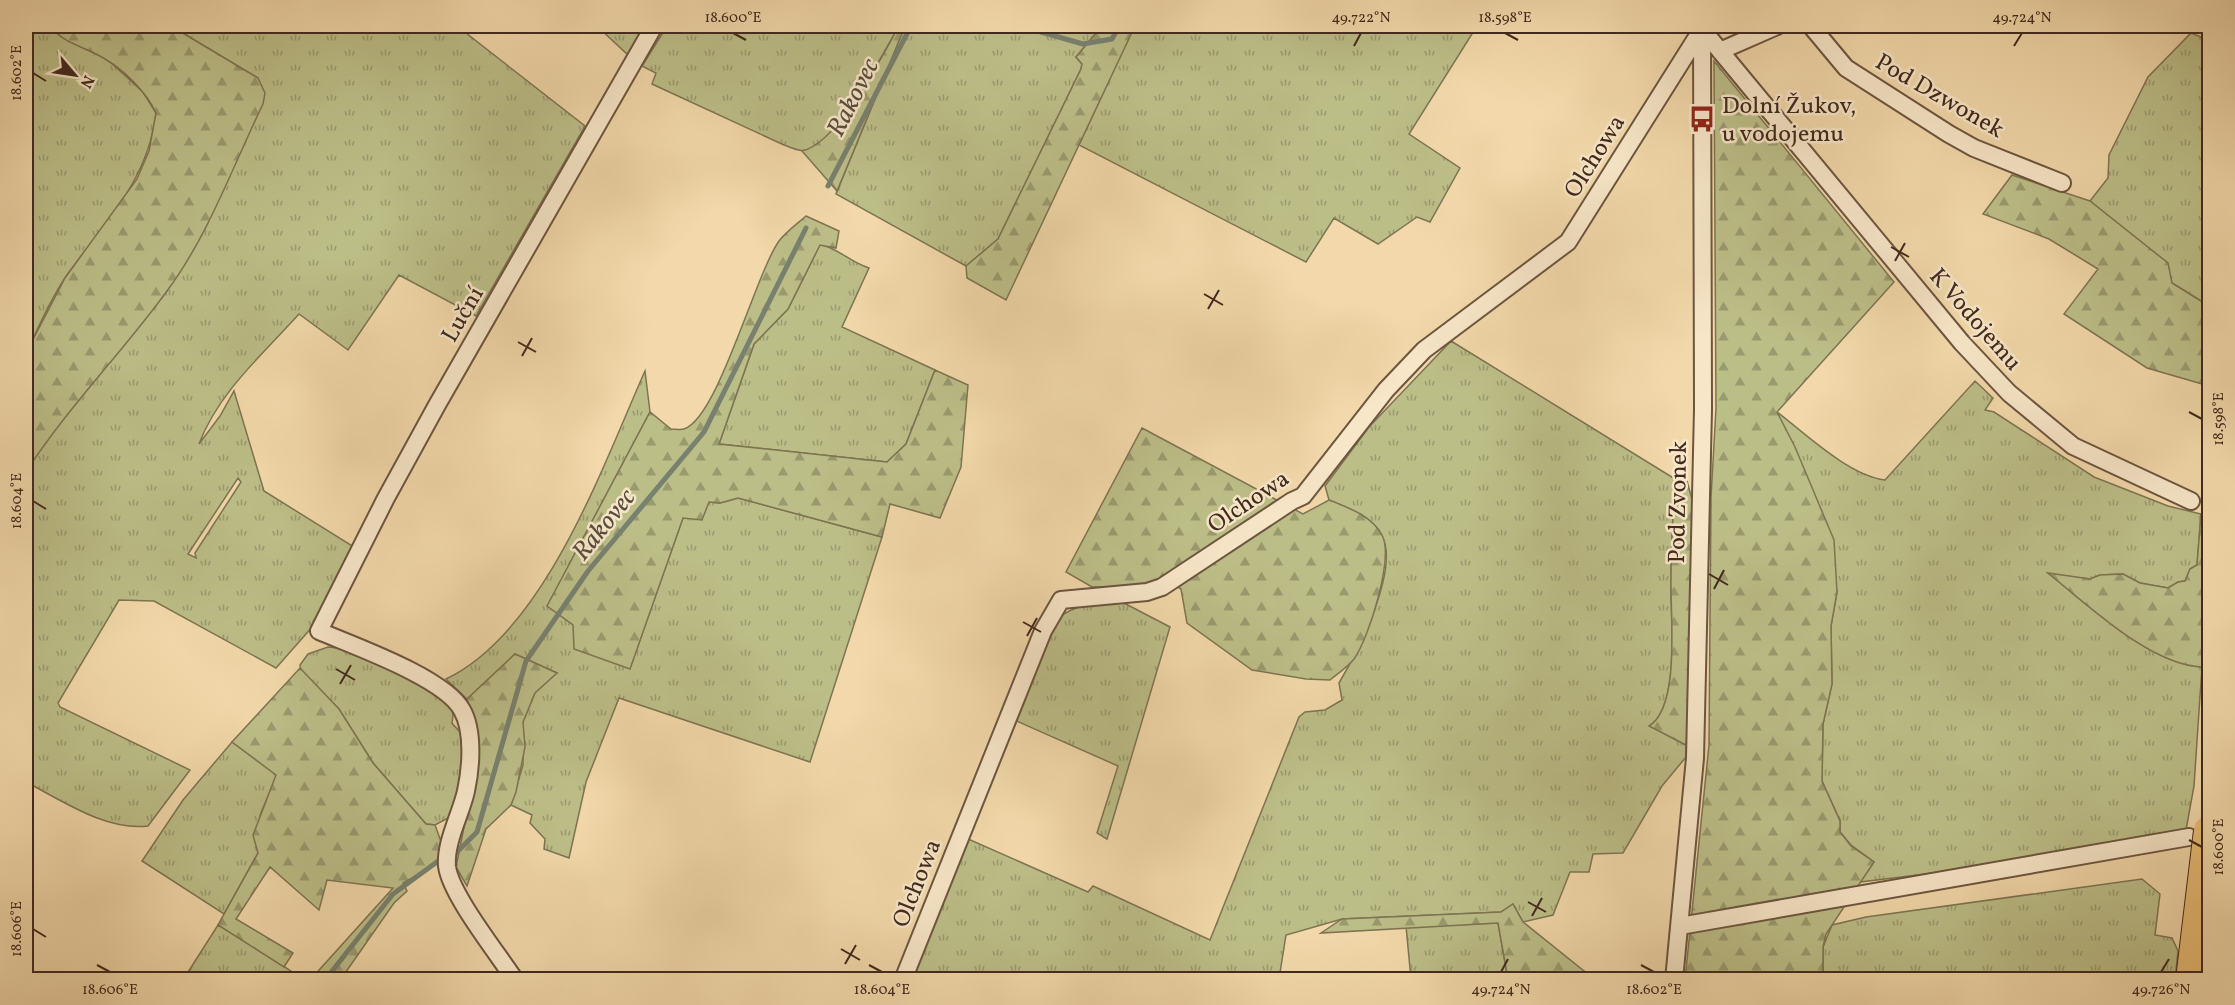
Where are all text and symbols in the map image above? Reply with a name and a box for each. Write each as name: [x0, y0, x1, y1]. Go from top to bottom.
text: 18.600°E: [704, 8, 762, 29]
text: 49.722°N: [1331, 8, 1391, 29]
text: 18.598°E: [1478, 8, 1532, 29]
text: 49.724°N: [1992, 8, 2052, 29]
text: 18.602°E: [7, 45, 28, 101]
north arrow: [45, 45, 105, 105]
street label: Pod Dzwonek: [1868, 46, 2010, 147]
water label: Rakovec: [819, 52, 889, 143]
text: N: [74, 71, 99, 92]
place label: Dolní Žukov, u vodojemu: [1722, 90, 1856, 152]
bus stop icon: Dolní Žukov, u vodojemu: [1687, 104, 1717, 134]
street label: Olchowa: [1557, 109, 1635, 205]
street label: K Vodojemu: [1920, 261, 2029, 379]
street label: Luční: [434, 281, 493, 349]
text: 18.598°E: [2209, 392, 2230, 446]
street label: Pod Zvonek: [1661, 440, 1697, 564]
street label: Olchowa: [1201, 463, 1297, 543]
text: 18.604°E: [7, 473, 28, 529]
water label: Rakovec: [564, 481, 645, 569]
text: 18.600°E: [2209, 818, 2230, 876]
street label: Olchowa: [885, 835, 951, 933]
text: 18.606°E: [7, 901, 28, 957]
text: 18.606°E: [82, 980, 138, 1001]
text: 18.604°E: [854, 980, 910, 1001]
text: 49.724°N: [1471, 980, 1531, 1001]
text: 18.602°E: [1626, 980, 1682, 1001]
text: 49.726°N: [2132, 980, 2190, 1001]

